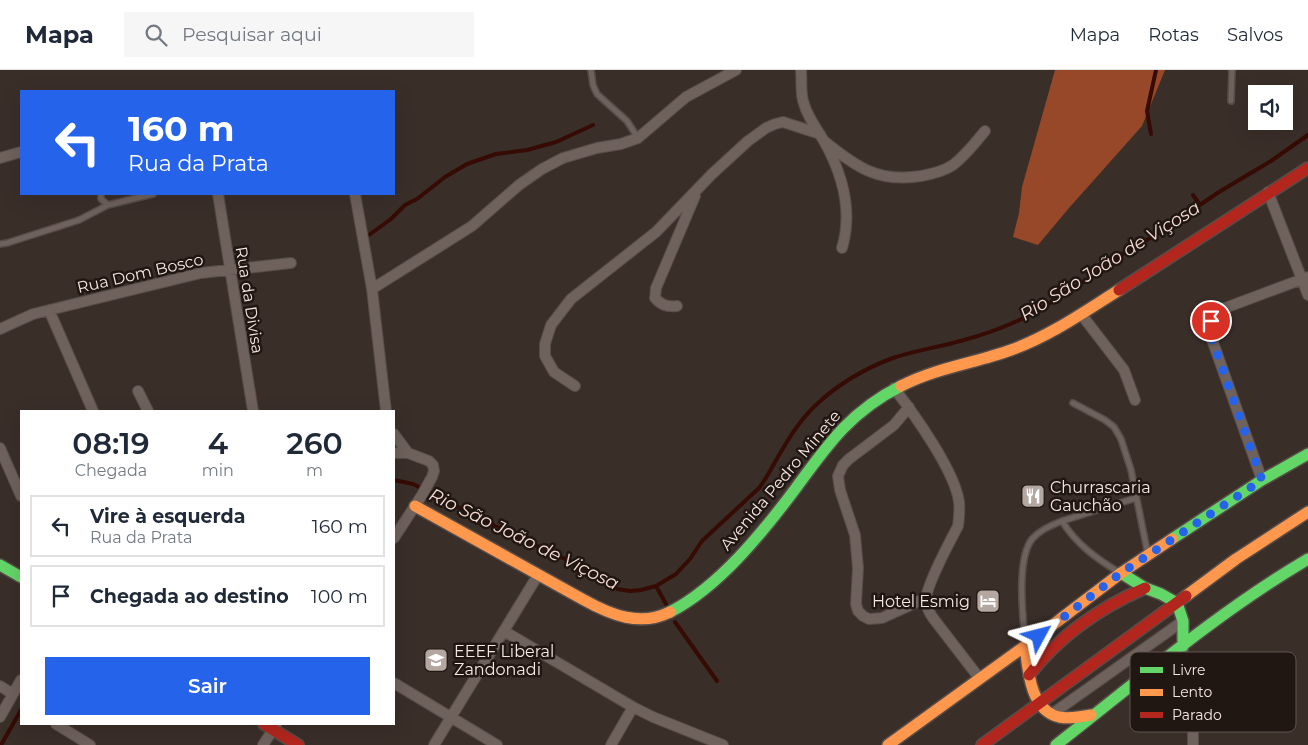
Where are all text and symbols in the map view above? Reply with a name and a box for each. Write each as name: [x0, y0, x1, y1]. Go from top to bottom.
search box: [124, 12, 474, 57]
text: Mapa: [25, 20, 94, 49]
icon: search: [142, 21, 170, 49]
text: Pesquisar aqui: [182, 23, 322, 46]
text: Mapa: [1070, 24, 1120, 46]
text: Rotas: [1148, 24, 1199, 46]
text: Salvos: [1227, 24, 1283, 46]
map controls: [1248, 85, 1293, 130]
button: sound: [1248, 85, 1293, 130]
text: 160 m: [128, 107, 234, 150]
icon: left: [45, 110, 110, 175]
text: Rua da Prata: [128, 150, 269, 177]
water label: Rio São João de Viçosa: [1016, 196, 1204, 326]
street label: Rua da Divisa: [232, 245, 267, 355]
street label: Rua Dom Bosco: [75, 250, 205, 297]
pin: [1190, 300, 1232, 342]
icon: arrive: [1197, 307, 1225, 335]
street label: Avenida Pedro Minete: [716, 406, 845, 554]
text: 08:19: [72, 425, 150, 462]
text: 4: [208, 425, 228, 462]
text: 260: [286, 425, 343, 462]
text: Chegada: [75, 461, 147, 480]
text: min: [202, 461, 234, 480]
text: m: [306, 461, 323, 480]
place label: Churrascaria Gauchão: [1050, 478, 1151, 515]
water label: Rio São João de Viçosa: [425, 483, 623, 595]
restaurant icon: Churrascaria Gauchão: [1020, 483, 1046, 509]
text: Vire à esquerda: [90, 505, 245, 528]
icon: left: [47, 512, 75, 540]
text: 160 m: [312, 515, 368, 538]
text: Rua da Prata: [90, 528, 192, 547]
icon: arrive: [47, 582, 75, 610]
text: Chegada ao destino: [90, 585, 289, 608]
text: 100 m: [311, 585, 368, 608]
hotel icon: Hotel Esmig: [975, 588, 1001, 614]
place label: Hotel Esmig: [872, 592, 970, 611]
position arrow: [1012, 609, 1064, 661]
place label: EEEF Liberal Zandonadi: [454, 642, 554, 679]
school or university icon: EEEF Liberal Zandonadi: [423, 647, 449, 673]
legend: [1130, 652, 1296, 732]
button: Sair: [45, 657, 370, 715]
text: Livre: [1172, 661, 1206, 679]
text: Lento: [1172, 683, 1212, 701]
text: Parado: [1172, 706, 1222, 724]

